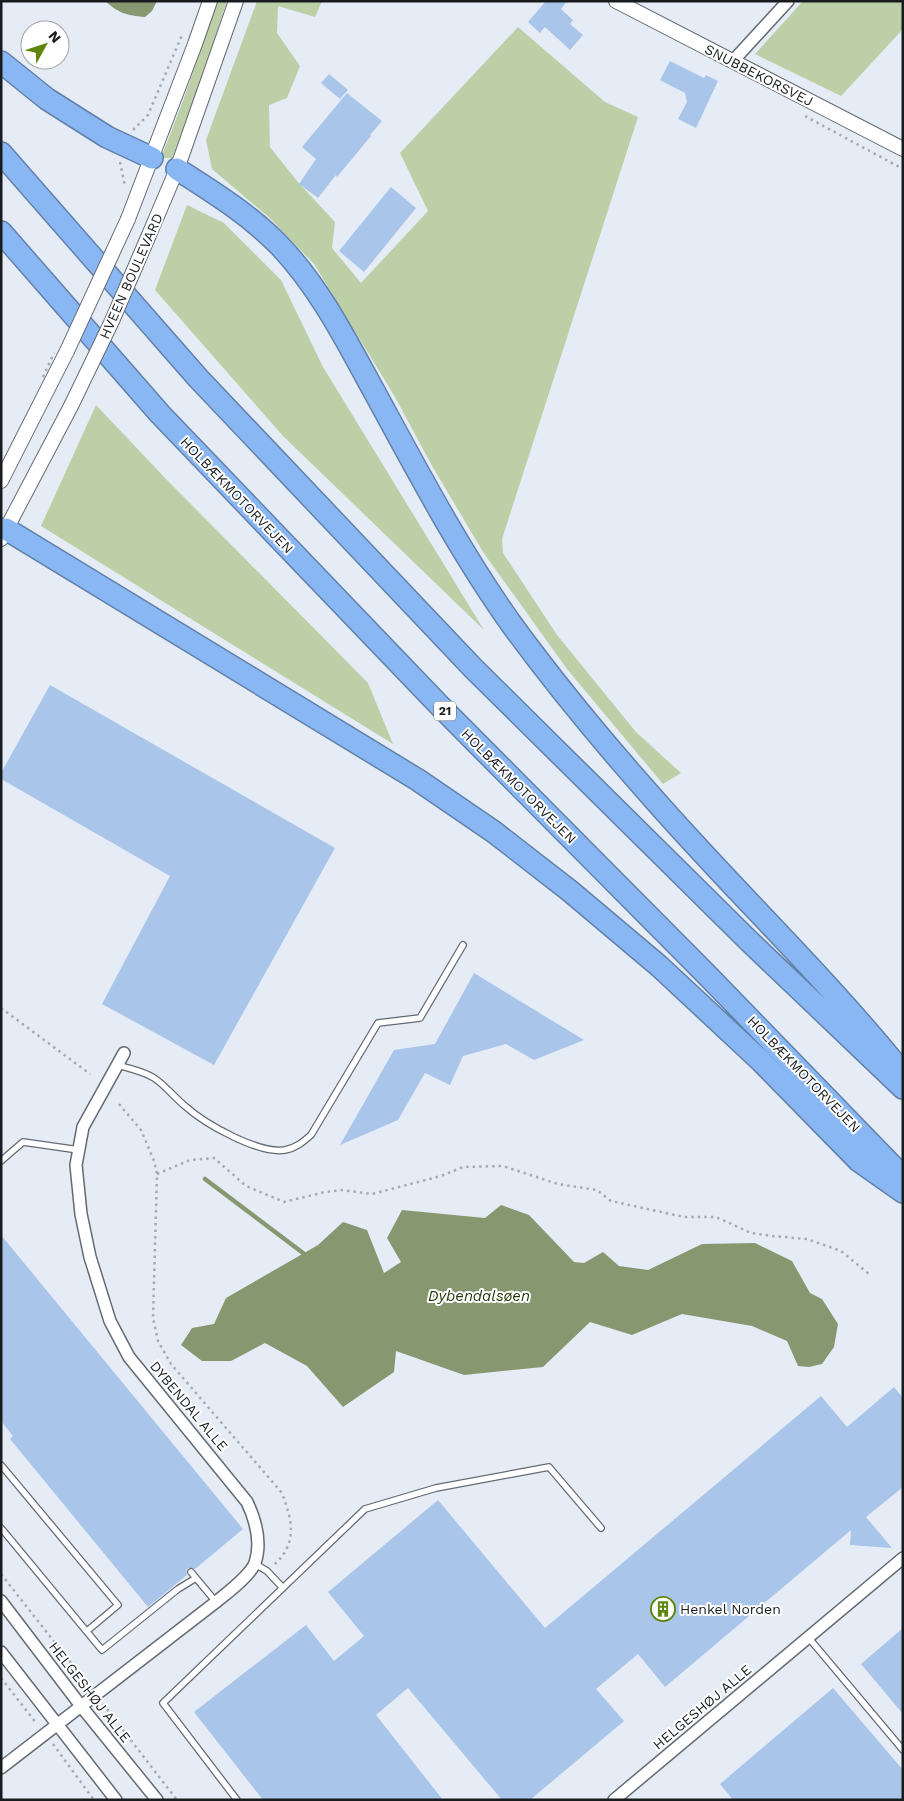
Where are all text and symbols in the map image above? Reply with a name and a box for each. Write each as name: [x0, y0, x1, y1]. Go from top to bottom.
north arrow: [20, 20, 70, 70]
text: N: [45, 28, 64, 46]
street label: SNUBBEKORSVEJ: [702, 41, 816, 109]
street label: HVEEN BOULEVARD: [96, 211, 166, 341]
street label: HOLBÆKMOTORVEJEN: [177, 434, 297, 556]
road number: 21: [434, 701, 456, 720]
street label: HOLBÆKMOTORVEJEN: [458, 725, 580, 847]
street label: HOLBÆKMOTORVEJEN: [744, 1013, 864, 1135]
water label: Dybendalsøen: [428, 1287, 530, 1305]
street label: DYBENDAL ALLE: [147, 1358, 231, 1454]
building icon: Henkel Norden: [650, 1596, 676, 1622]
place label: Henkel Norden: [680, 1601, 781, 1617]
street label: HELGESHØJ ALLE: [46, 1639, 134, 1745]
street label: HELGESHØJ ALLE: [650, 1661, 754, 1753]

